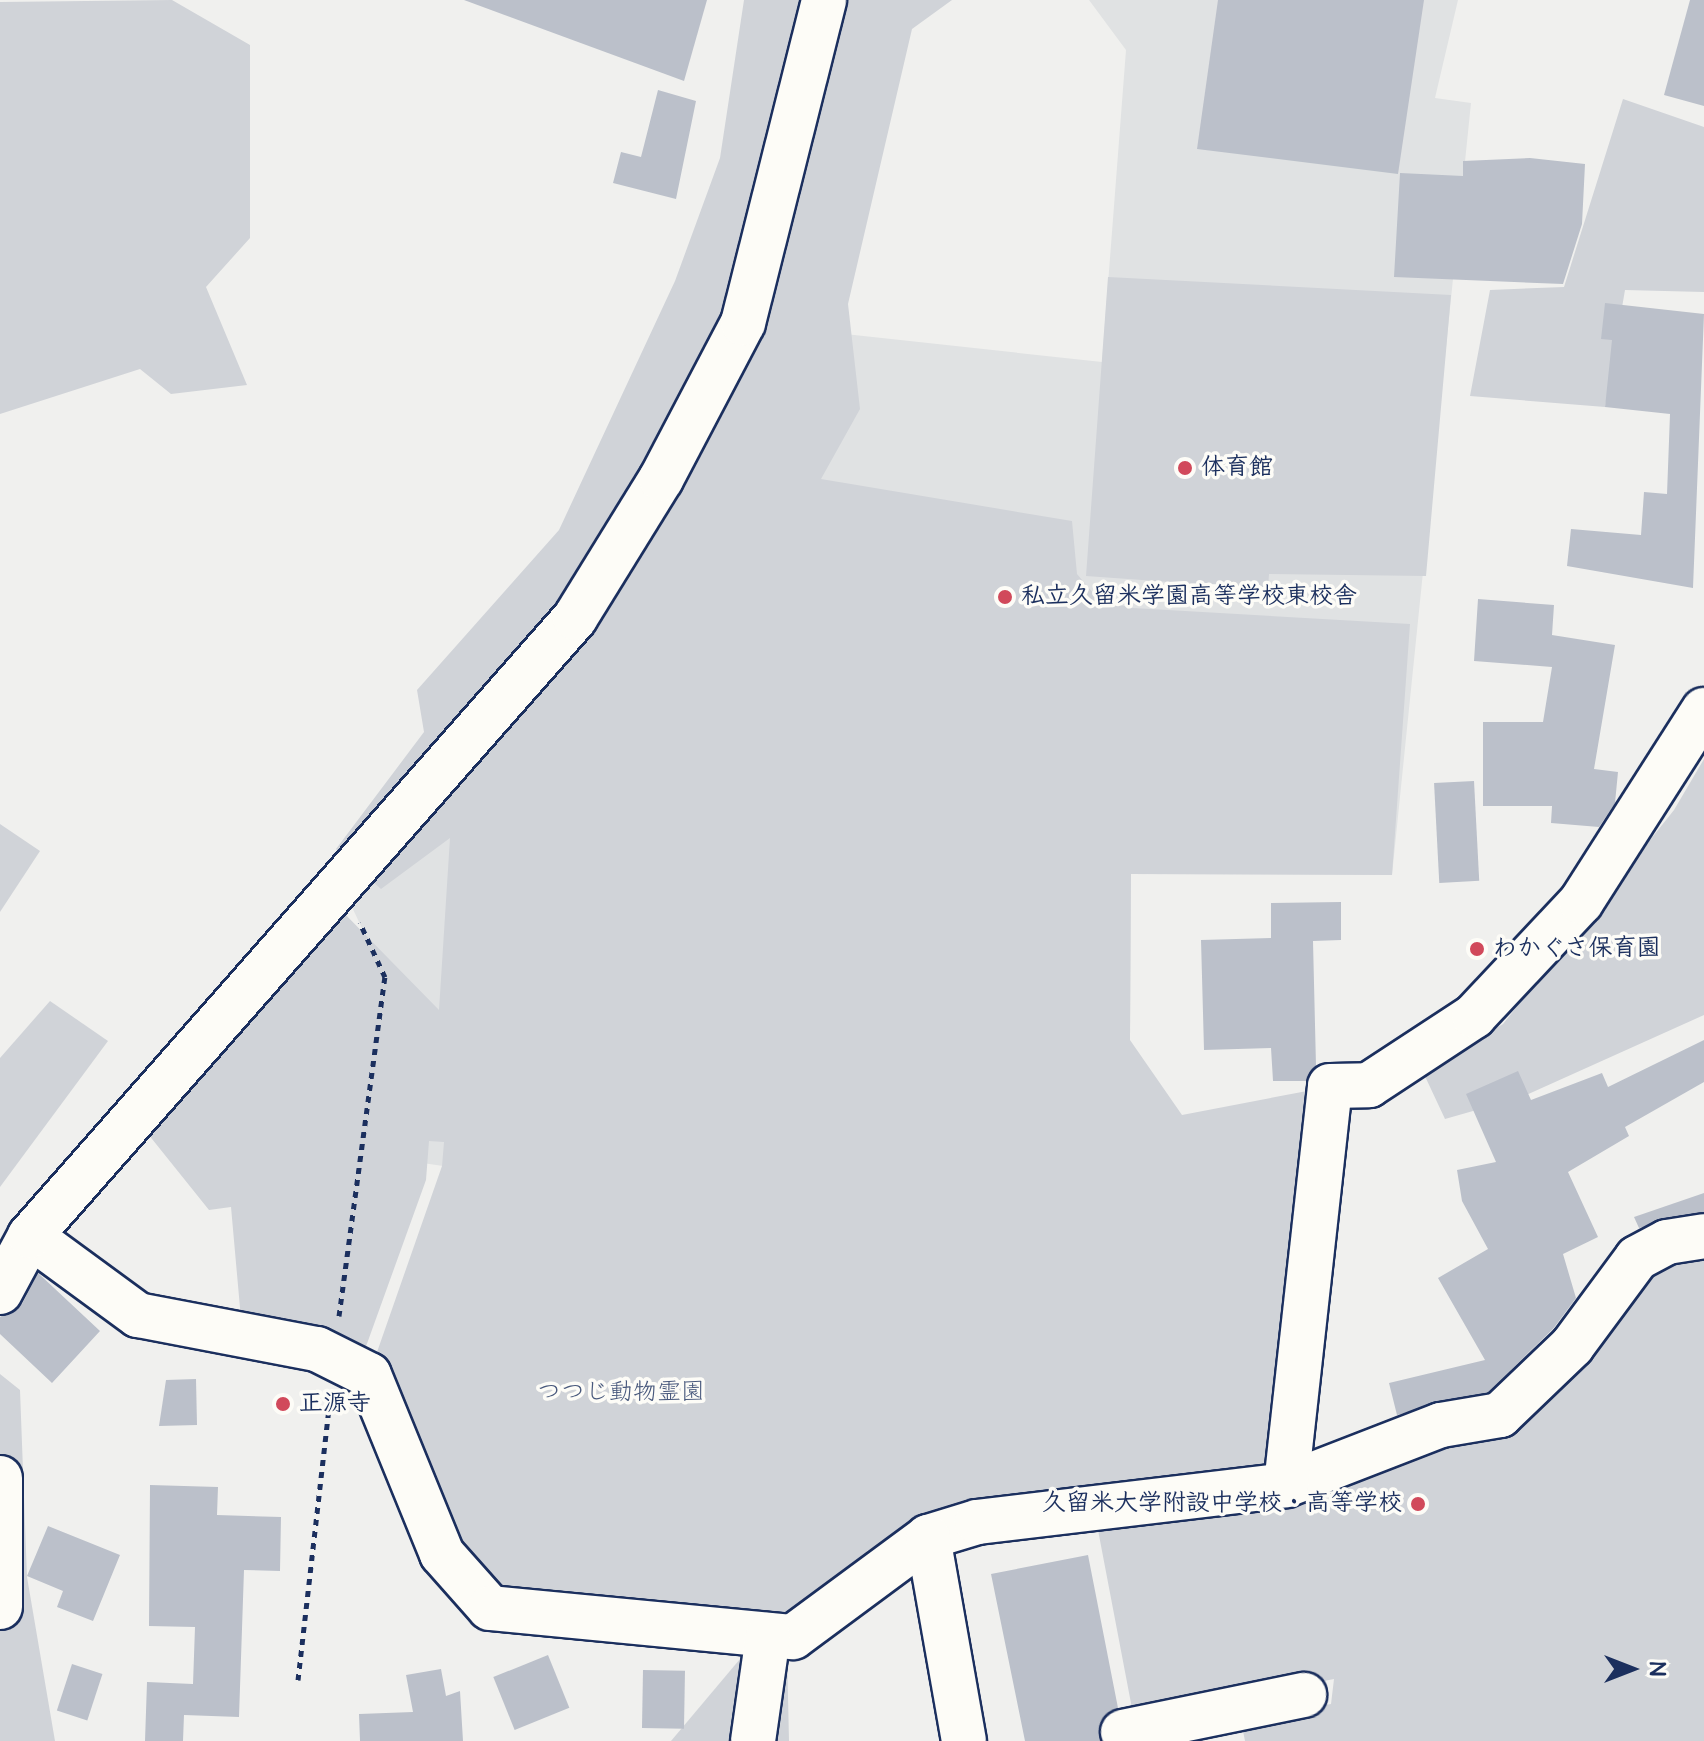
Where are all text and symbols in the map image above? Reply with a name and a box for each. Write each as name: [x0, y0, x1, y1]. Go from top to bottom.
place label: 体育館: [1201, 454, 1273, 482]
marker: 体育館: [1176, 459, 1194, 477]
place label: 私立久留米学園高等学校東校舎: [1021, 583, 1357, 611]
marker: 私立久留米学園高等学校東校舎: [996, 588, 1014, 606]
place label: わかぐさ保育園: [1493, 935, 1661, 963]
marker: わかぐさ保育園: [1468, 940, 1486, 958]
park label: つつじ動物霊園: [537, 1379, 705, 1407]
place label: 正源寺: [299, 1390, 371, 1418]
marker: 正源寺: [274, 1395, 292, 1413]
place label: 久留米大学附設中学校・高等学校: [1042, 1490, 1402, 1518]
marker: 久留米大学附設中学校・高等学校: [1409, 1495, 1427, 1513]
north arrow: [1592, 1629, 1672, 1709]
text: N: [1641, 1662, 1672, 1676]

